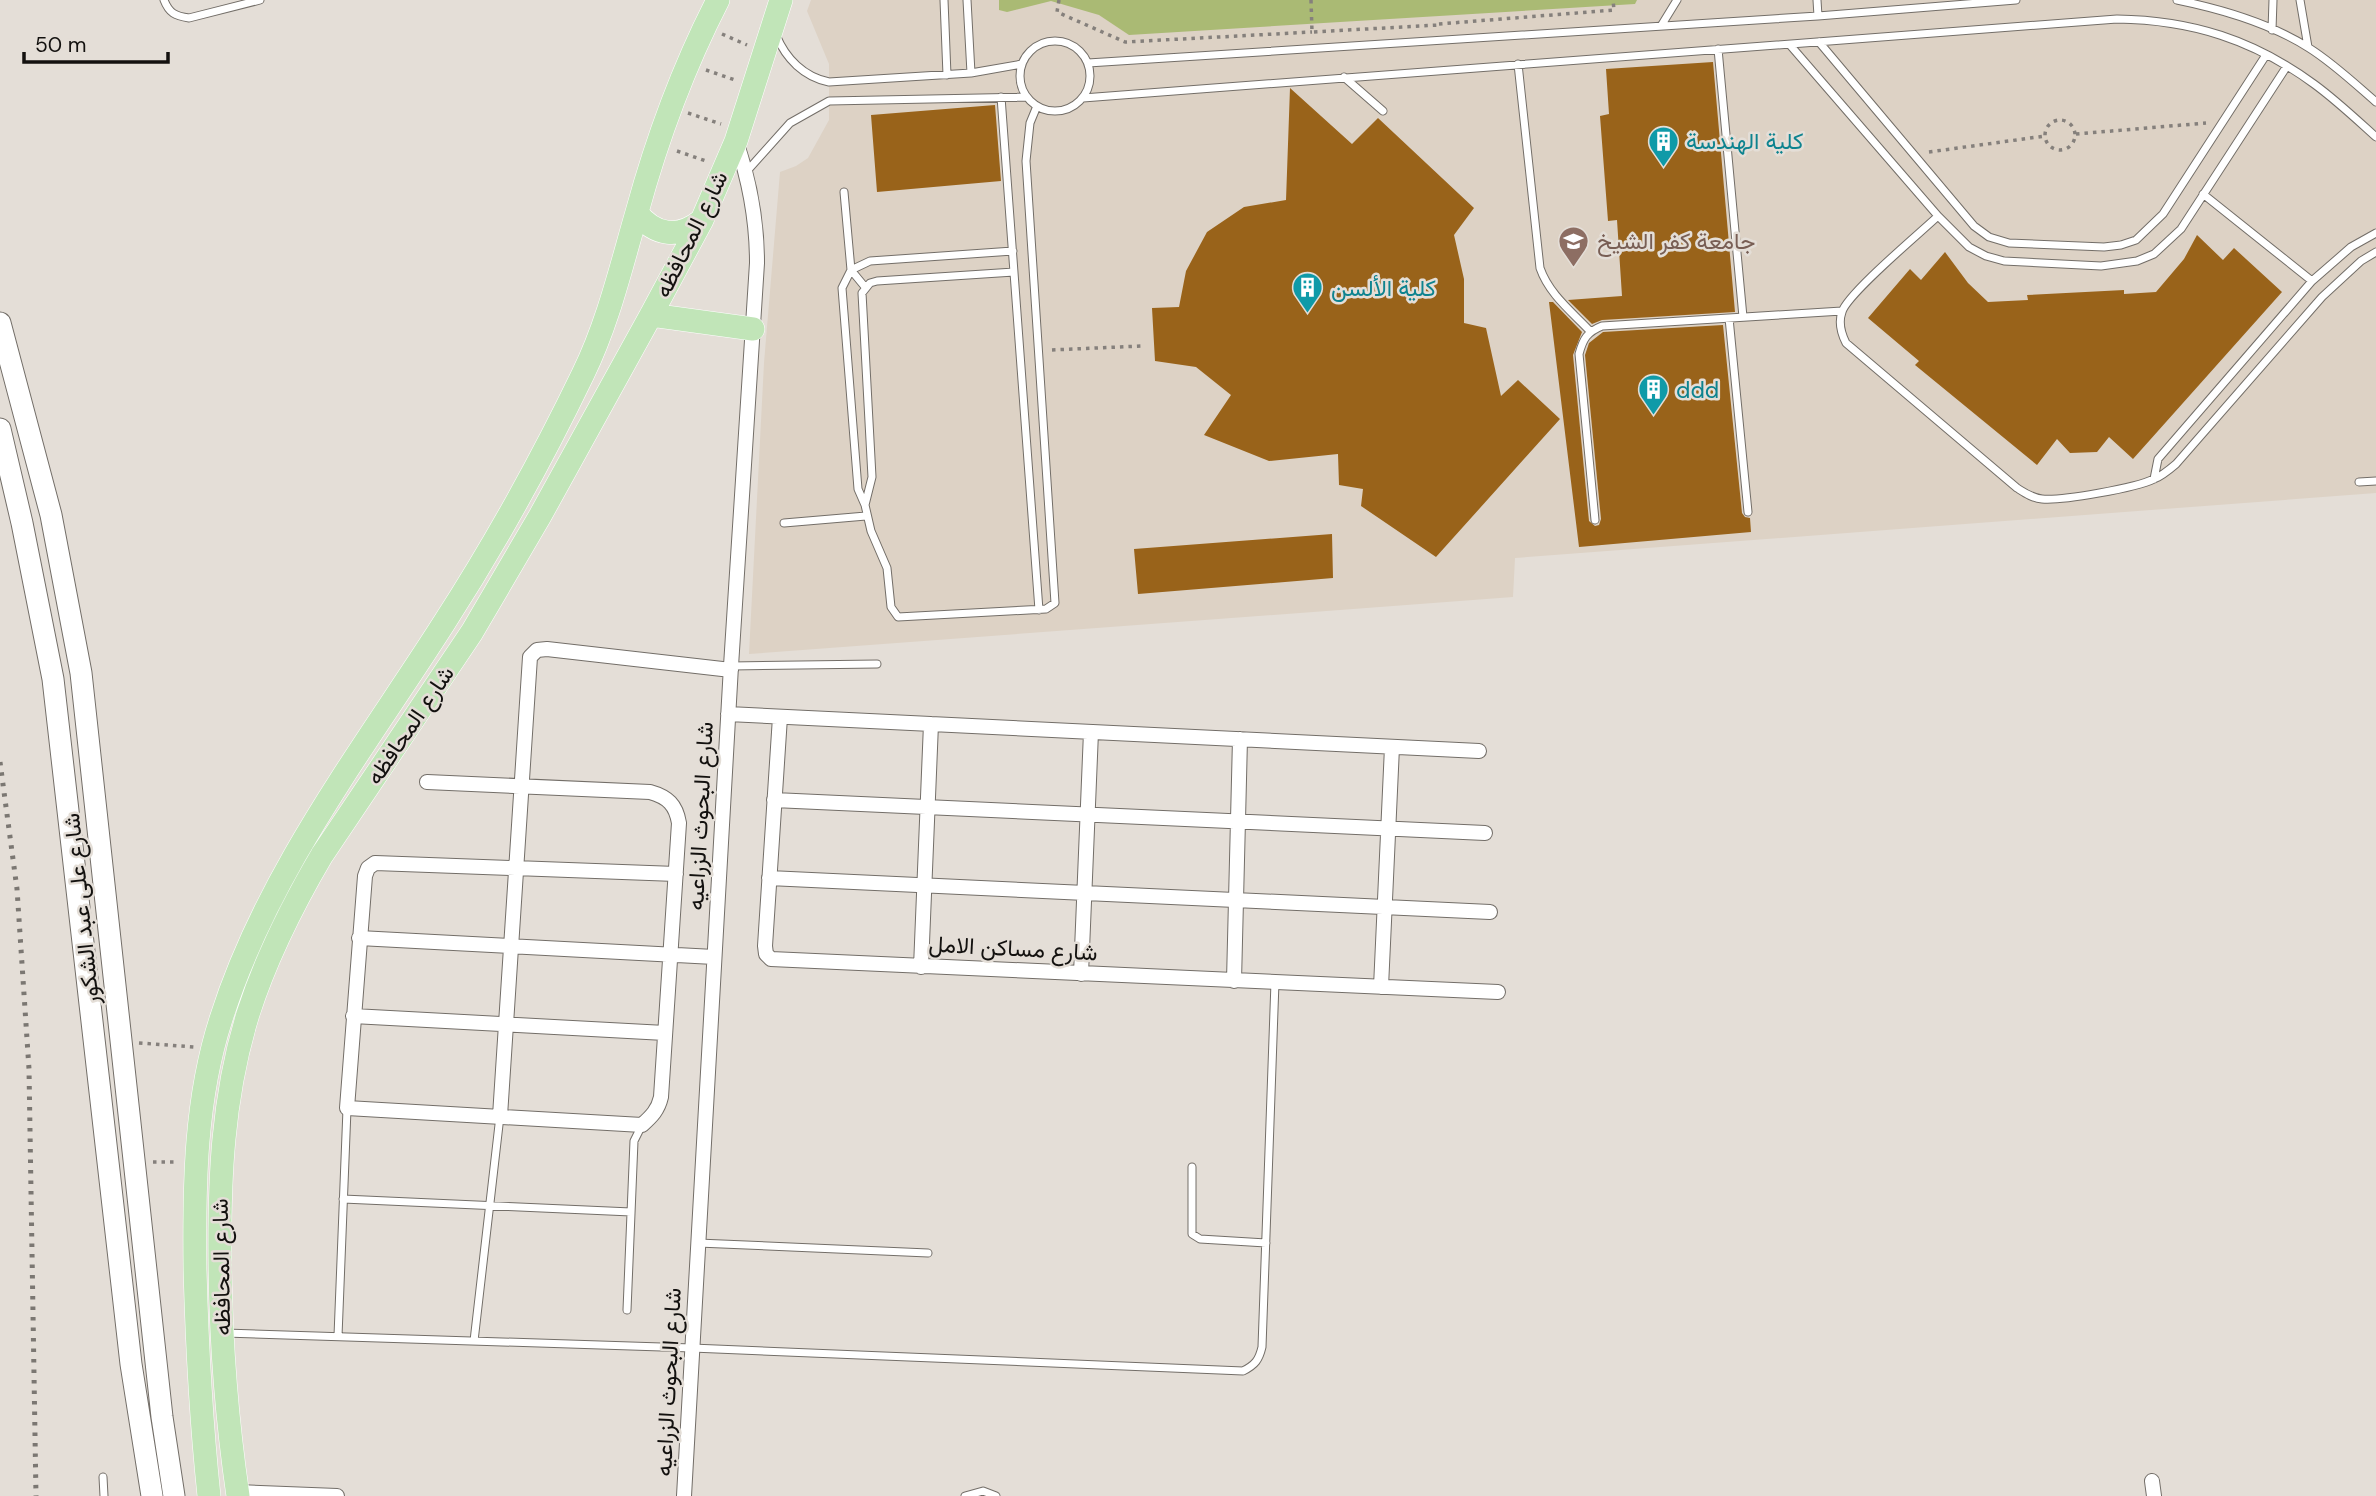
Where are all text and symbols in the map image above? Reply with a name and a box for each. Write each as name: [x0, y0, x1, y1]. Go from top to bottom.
scale bar: [24, 21, 168, 65]
text: 50 m: [35, 31, 86, 59]
building icon: كلية الهندسة: [1646, 124, 1680, 168]
place label: كلية الهندسة: [1686, 126, 1803, 156]
street label: شارع المحافظه: [647, 166, 735, 303]
school or university icon: جامعة كفر الشيخ: [1557, 224, 1591, 268]
place label: جامعة كفر الشيخ: [1597, 226, 1755, 257]
building icon: كلية الألسن: [1291, 271, 1325, 315]
place label: كلية الألسن: [1331, 273, 1436, 303]
building icon: ddd: [1636, 373, 1670, 417]
place label: ddd: [1676, 375, 1719, 405]
street label: شارع المحافظه: [359, 660, 462, 791]
street label: شارع البحوث الزراعيه: [680, 721, 721, 911]
street label: شارع على عبد الشكور: [56, 812, 107, 1007]
street label: شارع مساكن الامل: [928, 929, 1098, 968]
street label: شارع المحافظه: [205, 1198, 238, 1336]
street label: شارع البحوث الزراعيه: [648, 1287, 689, 1477]

